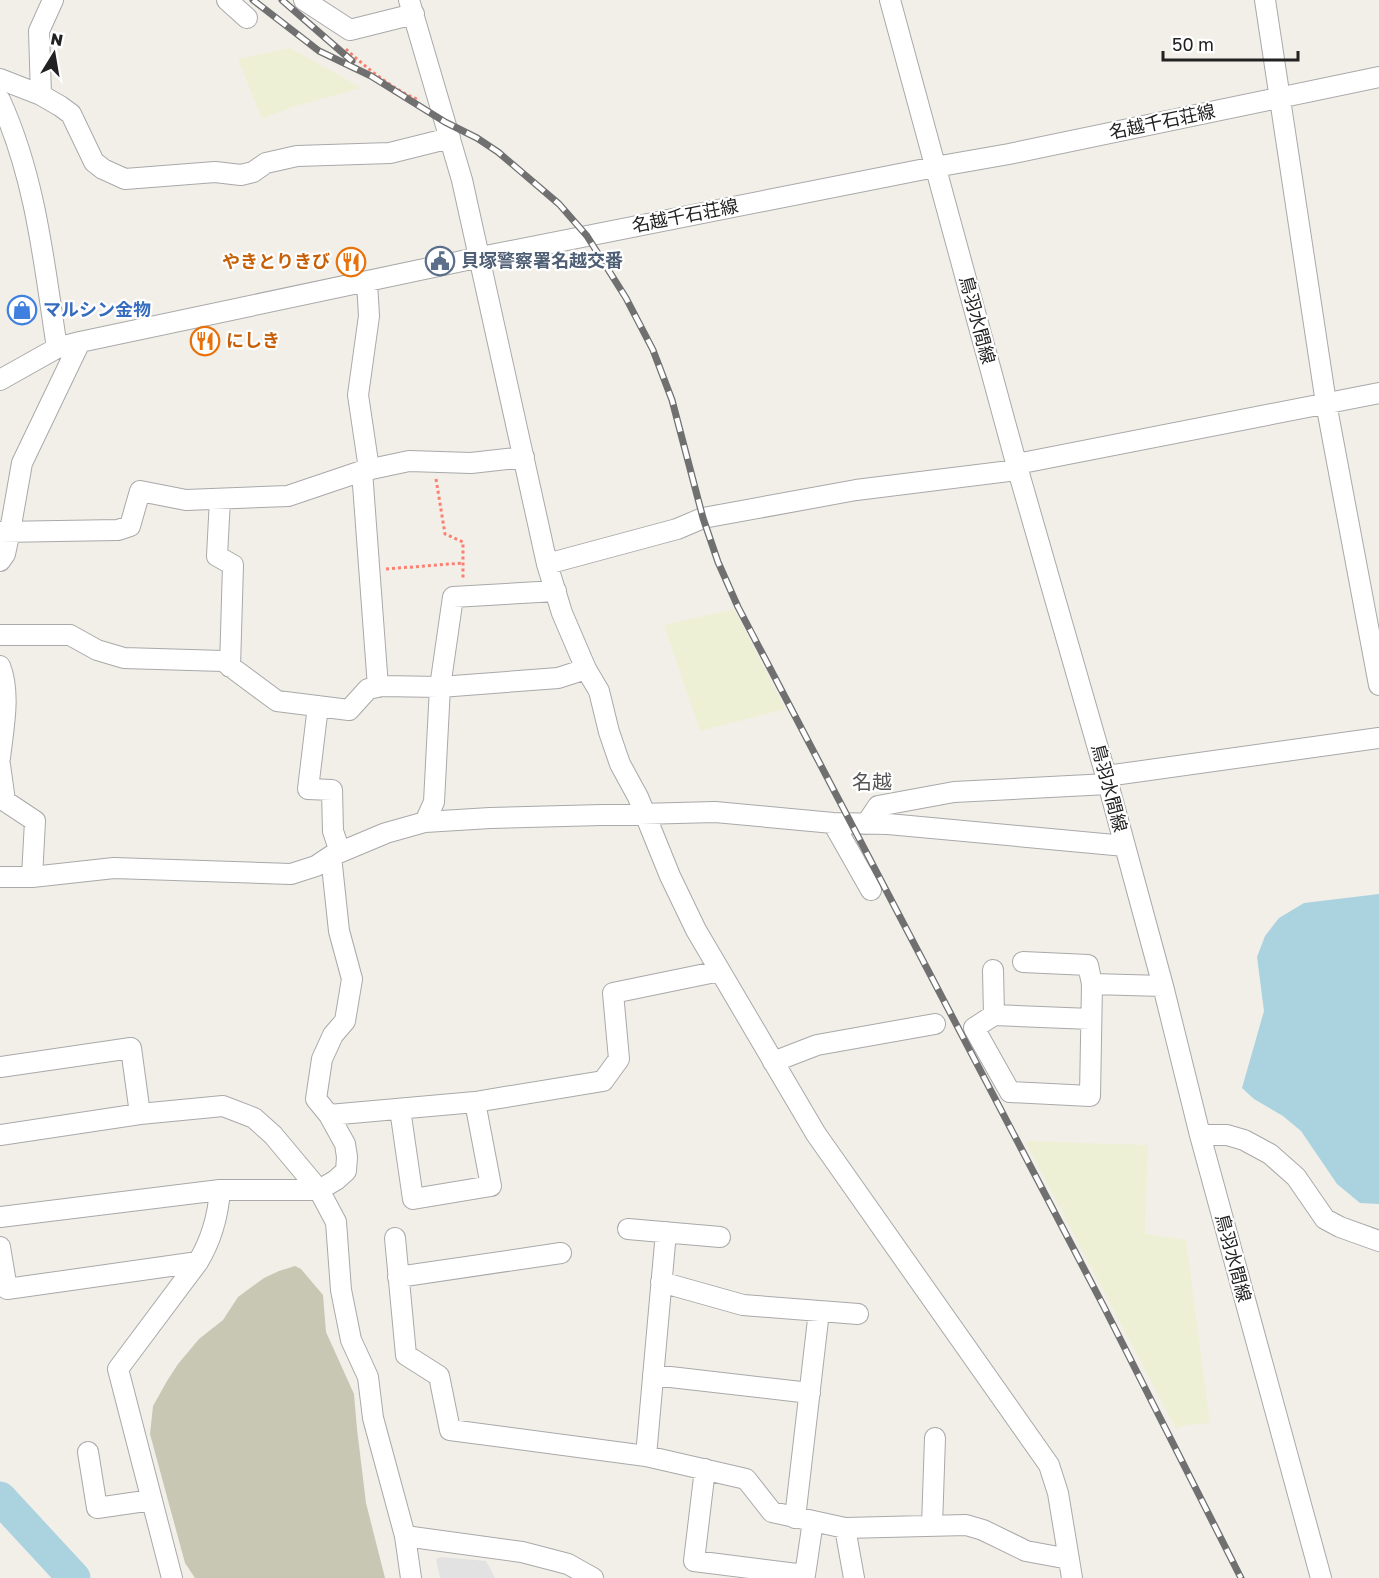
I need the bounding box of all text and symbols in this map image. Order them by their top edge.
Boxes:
north arrow [24,24,84,84]
scale bar [1163,24,1298,62]
text: N [49,28,65,50]
text: 50 m [1172,33,1214,55]
street label: 名越千石荘線 [1107,99,1217,143]
street label: 名越千石荘線 [630,194,740,236]
public building icon: 貝塚警察署名越交番 [424,245,456,277]
restaurant icon: やきとりきび [335,246,367,278]
place label: 貝塚警察署名越交番 [461,249,623,271]
place label: やきとりきび [222,250,330,272]
street label: 鳥羽水間線 [956,273,1000,366]
shop icon: マルシン金物 [6,294,38,326]
place label: マルシン金物 [43,298,151,320]
restaurant icon: にしき [189,325,221,357]
place label: にしき [226,329,280,351]
street label: 鳥羽水間線 [1088,741,1132,834]
district label: 名越 [852,769,892,793]
street label: 鳥羽水間線 [1212,1211,1256,1304]

